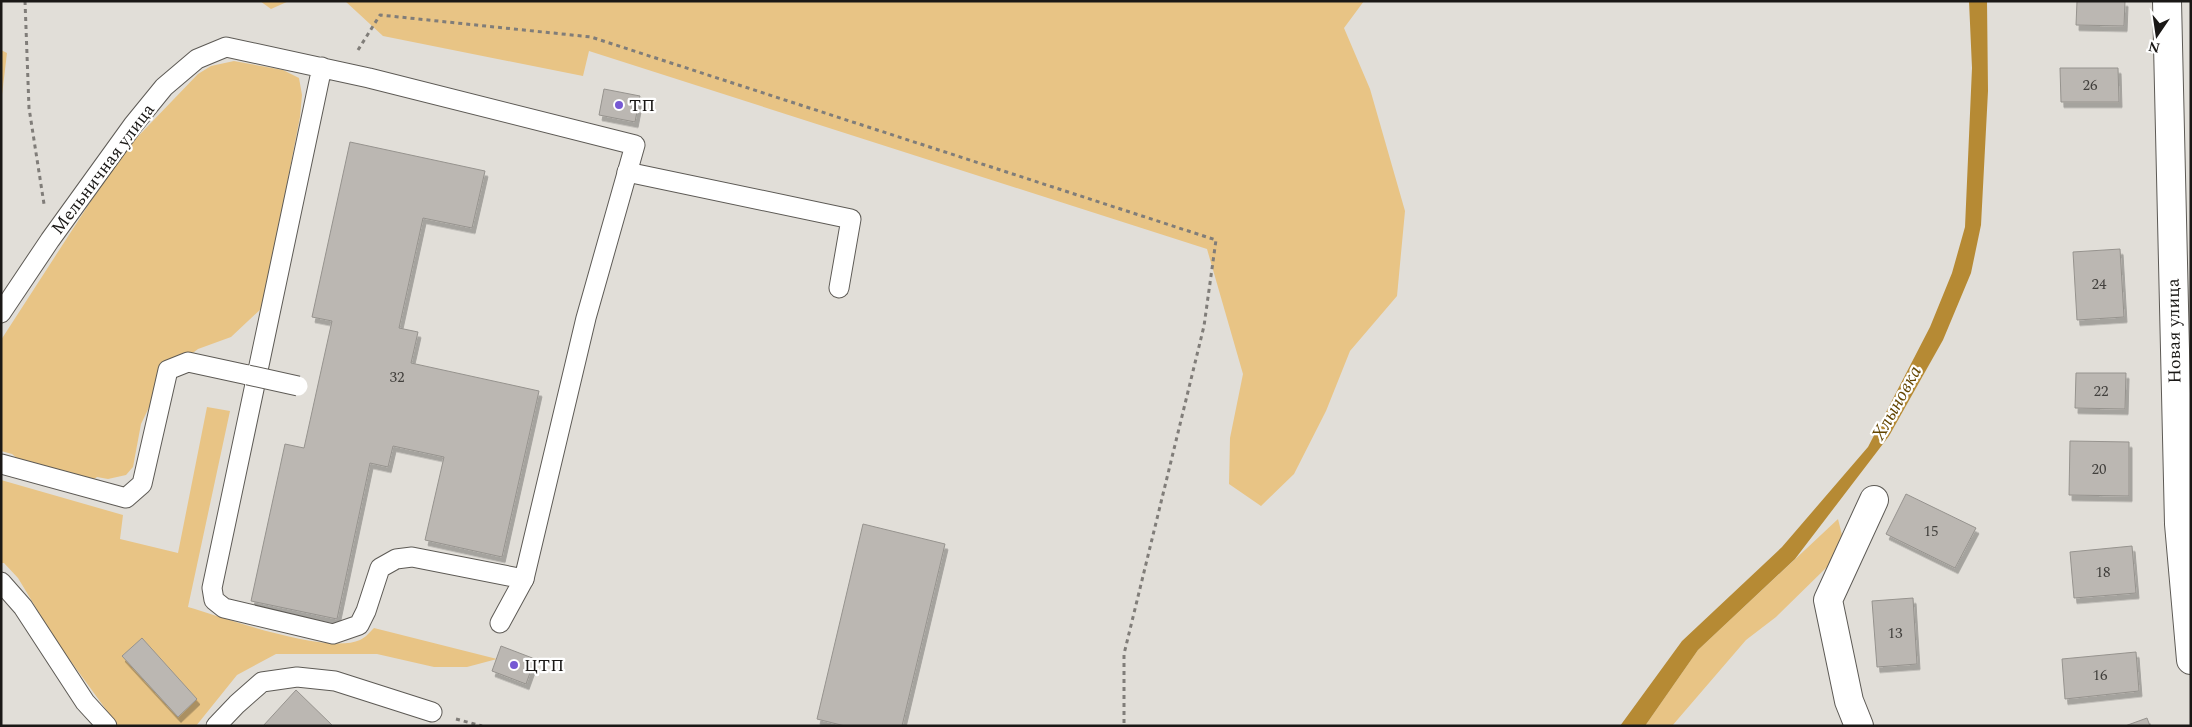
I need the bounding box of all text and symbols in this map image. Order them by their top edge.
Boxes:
north arrow [2132,10,2182,60]
text: N [2146,36,2162,59]
house number: 26 [2082,74,2098,97]
place label: ТП [629,92,655,119]
street label: Мельничная улица [45,98,161,240]
marker: ТП [613,99,625,111]
house number: 24 [2091,273,2107,296]
street label: Новая улица [2160,278,2188,384]
water label: Хлыновка [1864,360,1930,447]
house number: 32 [389,366,405,389]
house number: 22 [2093,380,2109,403]
house number: 20 [2091,458,2107,481]
house number: 15 [1923,520,1939,543]
house number: 18 [2095,561,2111,584]
house number: 13 [1887,622,1903,645]
place label: ЦТП [524,652,564,679]
marker: ЦТП [508,659,520,671]
house number: 16 [2092,664,2108,687]

